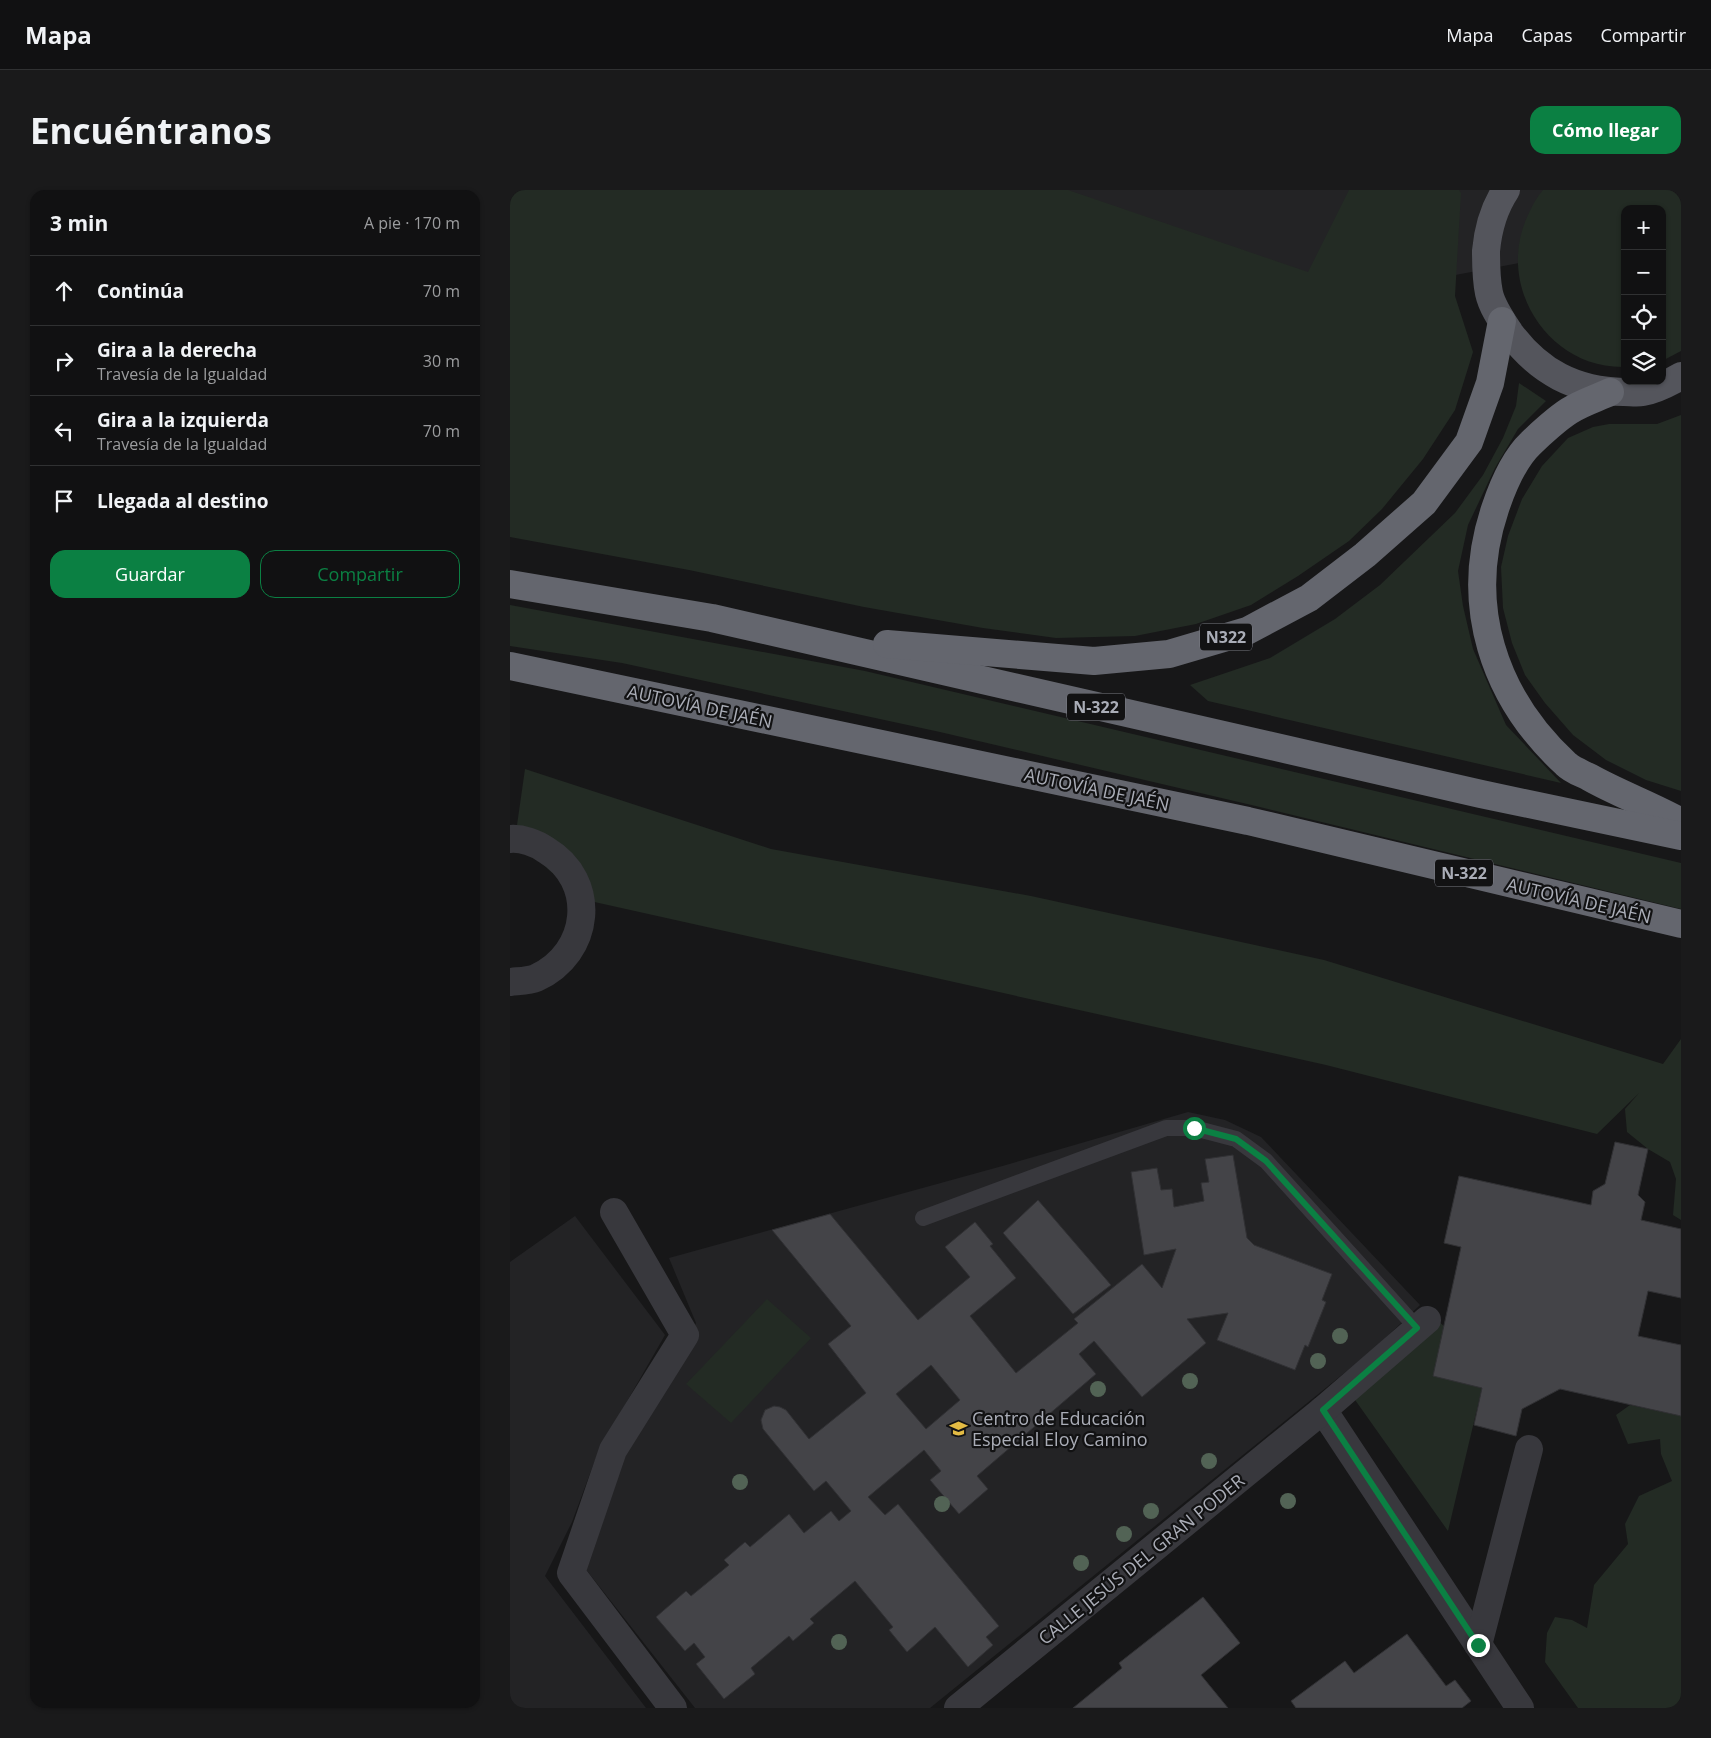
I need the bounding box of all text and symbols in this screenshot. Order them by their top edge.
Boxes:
text: Mapa [25,18,92,51]
text: Mapa [1446,23,1494,47]
text: Capas [1522,23,1572,47]
text: Compartir [1600,23,1686,47]
button: Cómo llegar [1530,106,1681,154]
text: Encuéntranos [30,107,272,154]
map controls [1621,205,1666,385]
button: + [1621,205,1666,250]
text: 3 min [50,209,108,237]
text: A pie · 170 m [364,212,460,234]
button: − [1621,250,1666,295]
icon: ahead [50,277,78,305]
text: Continúa [97,278,184,304]
text: 70 m [423,280,460,302]
button: locate [1621,295,1666,340]
text: Gira a la derecha [97,337,257,363]
button: layers [1621,340,1666,385]
icon: right [50,347,78,375]
text: 30 m [423,350,460,372]
text: Travesía de la Igualdad [97,363,267,385]
text: Gira a la izquierda [97,407,269,433]
icon: left [50,417,78,445]
text: 70 m [423,420,460,442]
text: Travesía de la Igualdad [97,433,267,455]
icon: arrive [50,487,78,515]
text: Llegada al destino [97,488,269,514]
button: Guardar [50,550,250,598]
button: Compartir [260,550,460,598]
road number: N322 [1200,624,1252,651]
street label: AUTOVÍA DE JAÉN [625,679,775,733]
road number: N-322 [1067,694,1125,720]
street label: AUTOVÍA DE JAÉN [1022,762,1172,816]
road number: N-322 [1435,860,1493,886]
street label: AUTOVÍA DE JAÉN [1504,872,1654,928]
route start [1183,1117,1206,1140]
place label: Centro de Educación Especial Eloy Camino [972,1406,1148,1451]
school or university icon: Centro de Educación Especial Eloy Camino [948,1418,968,1438]
street label: CALLE JESÚS DEL GRAN PODER [1033,1468,1249,1650]
route end [1467,1634,1490,1657]

